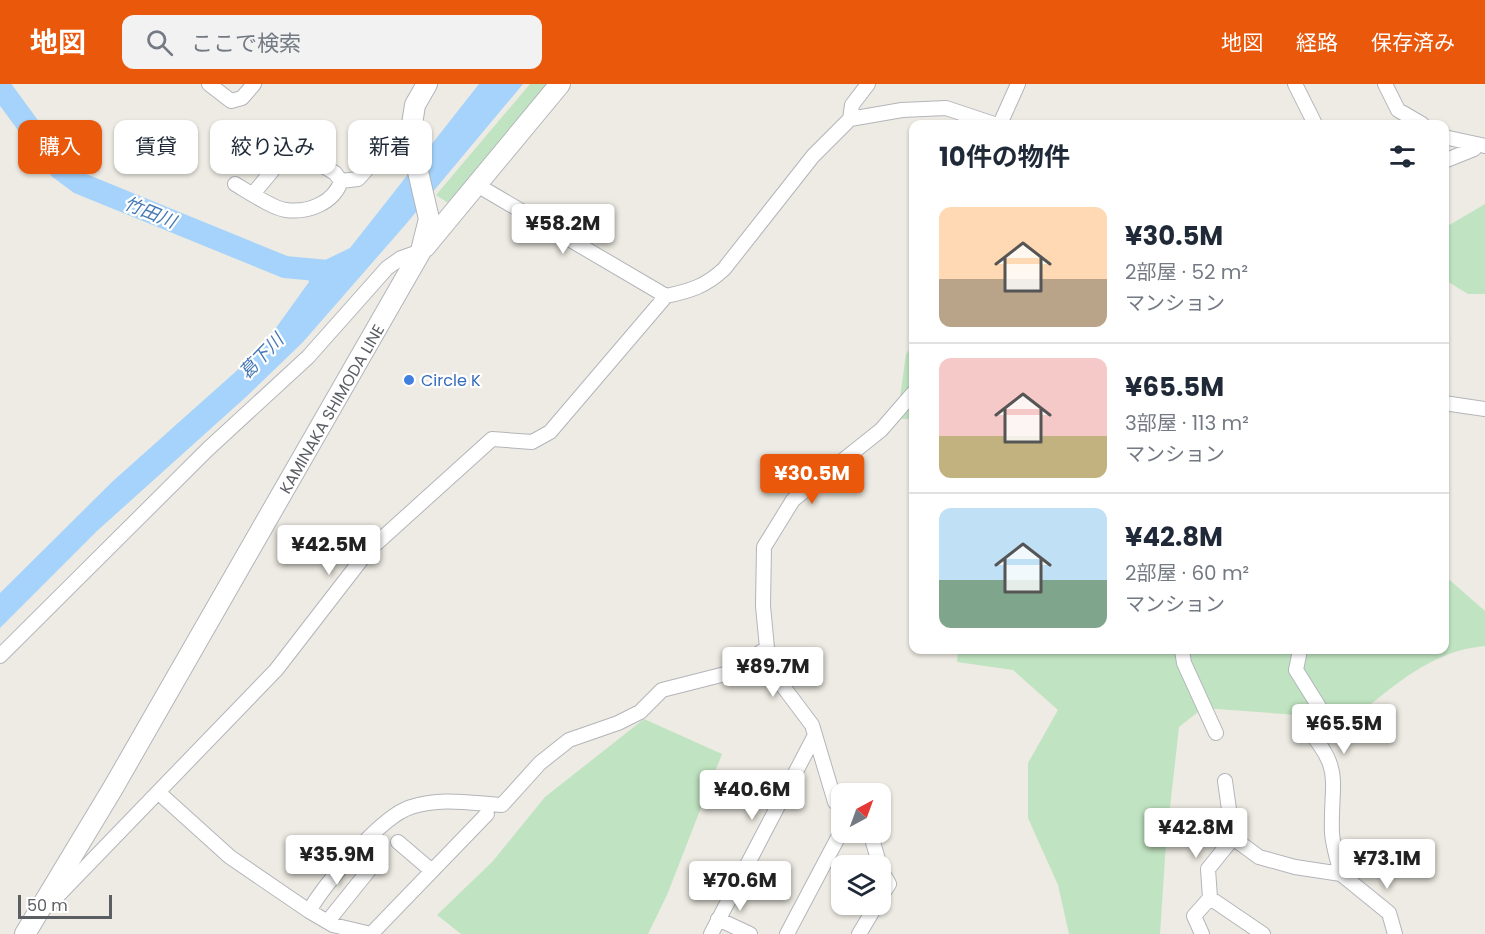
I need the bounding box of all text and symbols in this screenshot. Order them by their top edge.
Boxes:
search box [122,15,542,69]
text: 地図 [30,23,86,62]
icon: search [143,26,176,59]
text: ここで検索 [191,28,301,59]
text: 地図 [1221,28,1263,57]
text: 経路 [1296,28,1338,57]
text: 保存済み [1371,28,1455,57]
chip: 購入 [18,120,102,174]
chip: 賃貸 [114,120,198,174]
chip: 絞り込み [210,120,336,174]
chip: 新着 [348,120,432,174]
text: 10件の物件 [939,139,1070,175]
icon: filters [1386,140,1419,173]
water label: 竹田川 [120,190,182,234]
pin: ¥58.2M [514,204,612,255]
text: ¥58.2M [526,209,600,237]
text: ¥30.5M [1125,218,1223,254]
icon: home [987,231,1059,303]
text: 2部屋 · 52 m² [1125,258,1248,286]
text: マンション [1125,289,1225,317]
street label: KAMINAKA SHIMODA LINE [274,320,390,498]
water label: 葛下川 [233,326,290,384]
place label: Circle K [421,369,481,392]
text: ¥65.5M [1125,369,1224,405]
marker: Circle K [402,373,416,387]
icon: home [987,382,1059,454]
text: 3部屋 · 113 m² [1125,409,1249,437]
text: マンション [1125,440,1225,468]
pin: ¥30.5M [763,454,861,505]
text: ¥30.5M [774,459,850,487]
text: ¥42.8M [1125,519,1223,555]
pin: ¥42.5M [280,525,378,576]
text: ¥42.5M [291,530,367,558]
icon: home [987,532,1059,604]
text: 2部屋 · 60 m² [1125,559,1249,587]
text: マンション [1125,590,1225,618]
pin: ¥89.7M [724,647,822,698]
text: ¥89.7M [736,652,810,680]
pin: ¥65.5M [1295,704,1393,755]
text: ¥65.5M [1306,709,1382,737]
pin: ¥40.6M [703,770,801,821]
text: ¥40.6M [714,775,790,803]
north arrow [831,783,891,843]
map controls [831,783,891,915]
pin: ¥42.8M [1147,808,1245,859]
text: ¥42.8M [1158,813,1234,841]
pin: ¥35.9M [288,835,386,886]
pin: ¥73.1M [1338,839,1436,890]
text: ¥35.9M [300,840,374,868]
text: ¥73.1M [1353,844,1421,872]
button: layers [831,855,891,915]
pin: ¥70.6M [691,861,789,912]
text: ¥70.6M [703,866,777,894]
scale bar [18,892,112,920]
text: 50 m [27,894,68,917]

